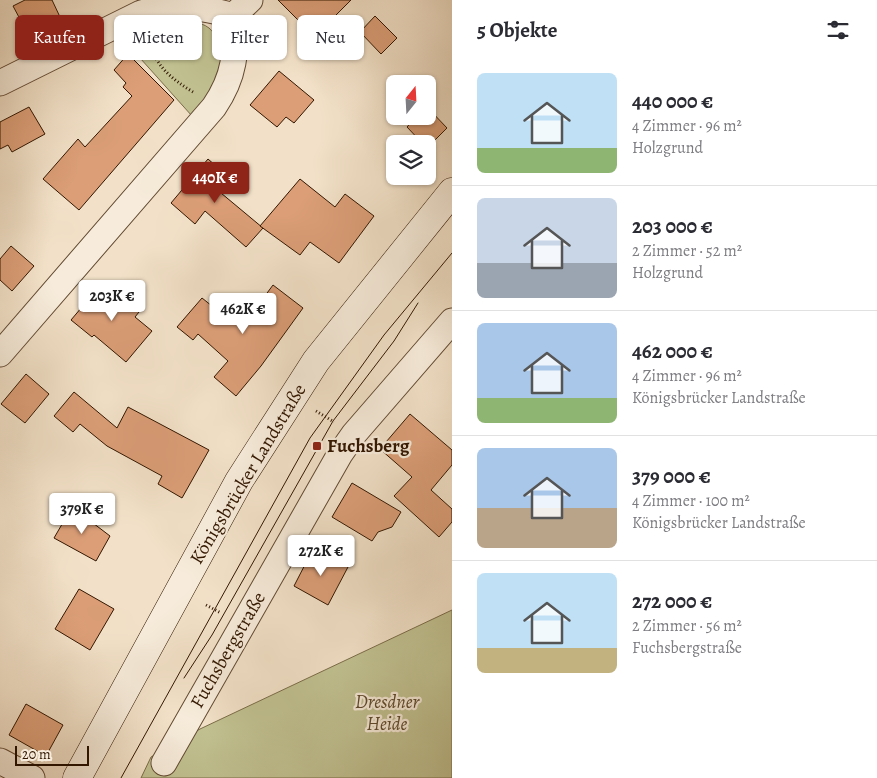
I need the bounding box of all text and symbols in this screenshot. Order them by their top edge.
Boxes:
chip: Kaufen [15,15,104,60]
chip: Mieten [114,15,202,60]
chip: Filter [212,15,287,60]
chip: Neu [297,15,364,60]
text: 5 Objekte [477,16,557,44]
icon: filters [824,16,852,44]
north arrow [386,75,436,125]
map controls [386,75,436,185]
text: 440 000 € [632,87,713,115]
icon: home [517,93,577,153]
text: 4 Zimmer · 96 m² [632,115,742,137]
button: layers [386,135,436,185]
text: Holzgrund [632,137,703,159]
pin: 440K € [174,162,256,204]
text: 440K € [192,167,238,189]
text: 203 000 € [632,212,713,240]
icon: home [517,218,577,278]
text: 2 Zimmer · 52 m² [632,240,742,262]
text: Holzgrund [632,262,703,284]
pin: 203K € [71,280,153,322]
text: 203K € [89,285,135,307]
pin: 462K € [202,292,284,335]
text: 462K € [220,298,266,320]
text: 462 000 € [632,337,713,365]
icon: home [517,343,577,403]
text: 4 Zimmer · 96 m² [632,365,742,387]
street label: Königsbrücker Landstraße [184,379,312,569]
text: Königsbrücker Landstraße [632,387,806,409]
place label: Fuchsberg [327,433,410,459]
marker: Fuchsberg [311,440,323,452]
text: 379 000 € [632,462,711,490]
icon: home [517,468,577,528]
text: 4 Zimmer · 100 m² [632,490,750,512]
pin: 379K € [41,492,123,535]
text: 379K € [60,498,104,520]
text: Königsbrücker Landstraße [632,512,806,534]
pin: 272K € [280,534,362,577]
text: 272K € [299,540,343,562]
street label: Fuchsbergstraße [184,587,272,713]
text: 272 000 € [632,587,712,615]
icon: home [517,593,577,653]
text: 2 Zimmer · 56 m² [632,615,742,637]
text: Fuchsbergstraße [632,637,742,659]
park label: Dresdner Heide [355,689,420,737]
scale bar [15,743,89,766]
text: 20 m [22,745,51,764]

